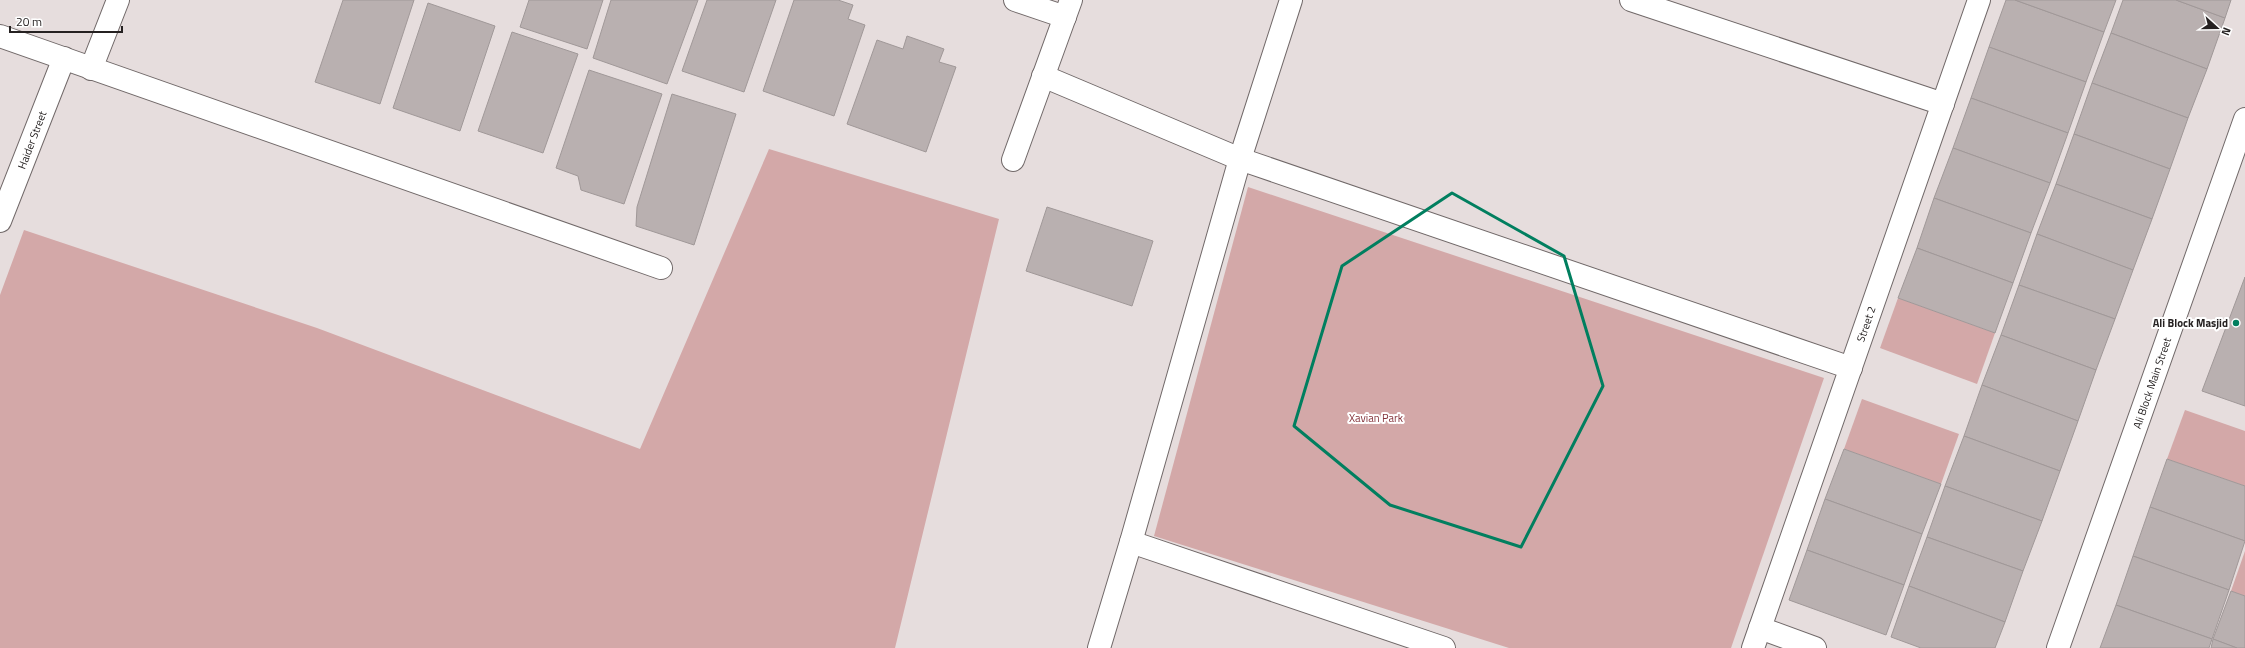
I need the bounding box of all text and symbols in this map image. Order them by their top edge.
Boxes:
scale bar [10,8,122,34]
north arrow [2197,8,2237,48]
text: 20 m [16,12,42,31]
text: N [2218,25,2235,38]
street label: Haider Street [14,108,51,171]
street label: Street 2 [1852,304,1880,344]
place label: Ali Block Masjid [2153,315,2228,331]
marker: Ali Block Masjid [2231,318,2241,328]
street label: Ali Block Main Street [2129,335,2175,431]
park label: Xavian Park [1349,410,1404,426]

